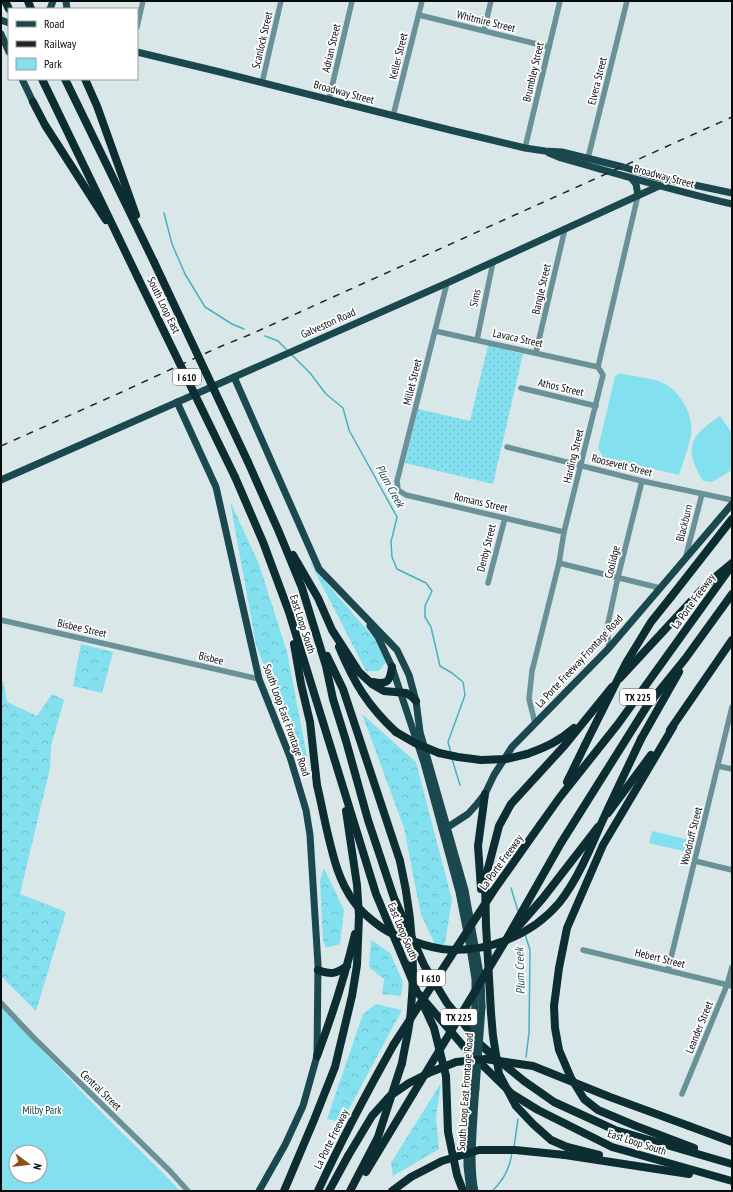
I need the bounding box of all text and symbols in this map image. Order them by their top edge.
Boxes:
street label: Whitmire Street [455,7,517,35]
legend [8,8,138,80]
street label: Scanlock Street [249,10,275,70]
text: Road [44,16,64,31]
street label: Adrian Street [319,22,343,74]
street label: Keller Street [385,31,411,81]
text: Railway [44,36,77,51]
street label: Brumbley Street [519,41,547,103]
text: Park [44,56,62,71]
street label: Elvera Street [584,56,610,106]
street label: Broadway Street [312,77,376,107]
street label: Broadway Street [632,161,696,191]
street label: Bangle Street [528,262,554,316]
street label: South Loop East [144,275,184,335]
street label: Sims [466,287,484,308]
street label: Galveston Road [298,305,358,341]
street label: Lavaca Street [492,326,544,350]
street label: Millet Street [399,357,425,407]
road number: I 610 [173,369,201,385]
street label: Athos Street [537,375,585,399]
street label: Harding Street [560,428,586,484]
street label: Roosevelt Street [590,451,654,479]
water label: Plum Creek [373,462,409,511]
street label: Romans Street [453,489,509,515]
street label: Blackburn [673,503,695,543]
street label: Denby Street [473,523,499,573]
street label: Coolidge [601,544,623,580]
street label: La Porte Freeway [668,570,718,631]
street label: East Loop South [287,593,319,655]
street label: La Porte Freeway Frontage Road [532,611,626,710]
street label: Bisbee Street [56,616,108,640]
street label: Bisbee [197,648,225,668]
street label: South Loop East Frontage Road [260,662,314,778]
road number: TX 225 [620,689,656,705]
street label: Woodruff Street [677,805,705,867]
street label: La Porte Freeway [476,831,526,892]
street label: East Loop South [385,900,421,962]
street label: Hebert Street [633,945,687,971]
water label: Plum Creek [511,946,528,995]
road number: I 610 [417,970,445,986]
street label: Leander Street [682,999,716,1055]
road number: TX 225 [441,1009,477,1025]
street label: South Loop East Frontage Road [454,1032,476,1151]
street label: Central Street [77,1067,125,1113]
park label: Milby Park [22,1103,62,1117]
street label: La Porte Freeway [310,1106,352,1171]
street label: East Loop South [606,1126,668,1158]
north arrow [8,1144,48,1184]
text: N [30,1162,45,1171]

